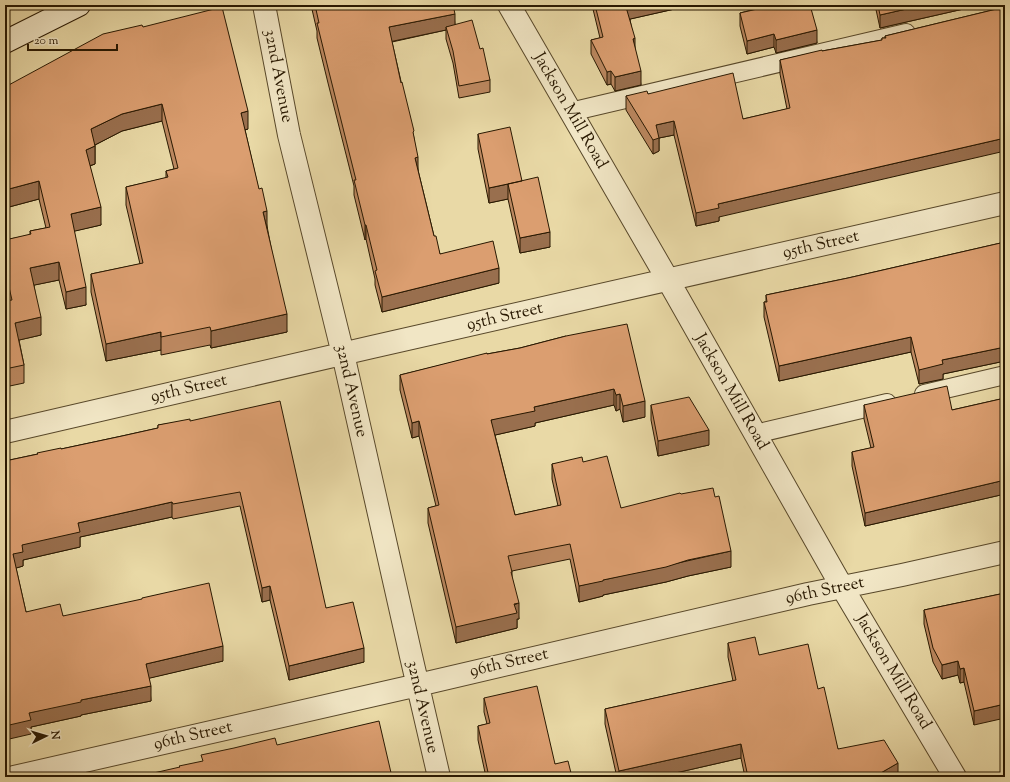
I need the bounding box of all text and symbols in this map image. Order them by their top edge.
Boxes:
scale bar [28,26,117,52]
street label: 32nd Avenue [257,27,299,125]
text: 20 m [34,32,59,50]
street label: Jackson Mill Road [526,47,613,174]
street label: 95th Street [781,225,862,265]
street label: 95th Street [465,297,546,337]
street label: Jackson Mill Road [687,328,774,455]
street label: 32nd Avenue [329,342,373,440]
street label: 95th Street [149,369,230,409]
street label: 96th Street [783,571,867,611]
street label: Jackson Mill Road [849,609,937,735]
street label: 96th Street [467,642,551,684]
street label: 32nd Avenue [400,658,444,756]
street label: 96th Street [151,715,235,757]
north arrow [26,716,66,756]
text: N [47,729,63,741]

